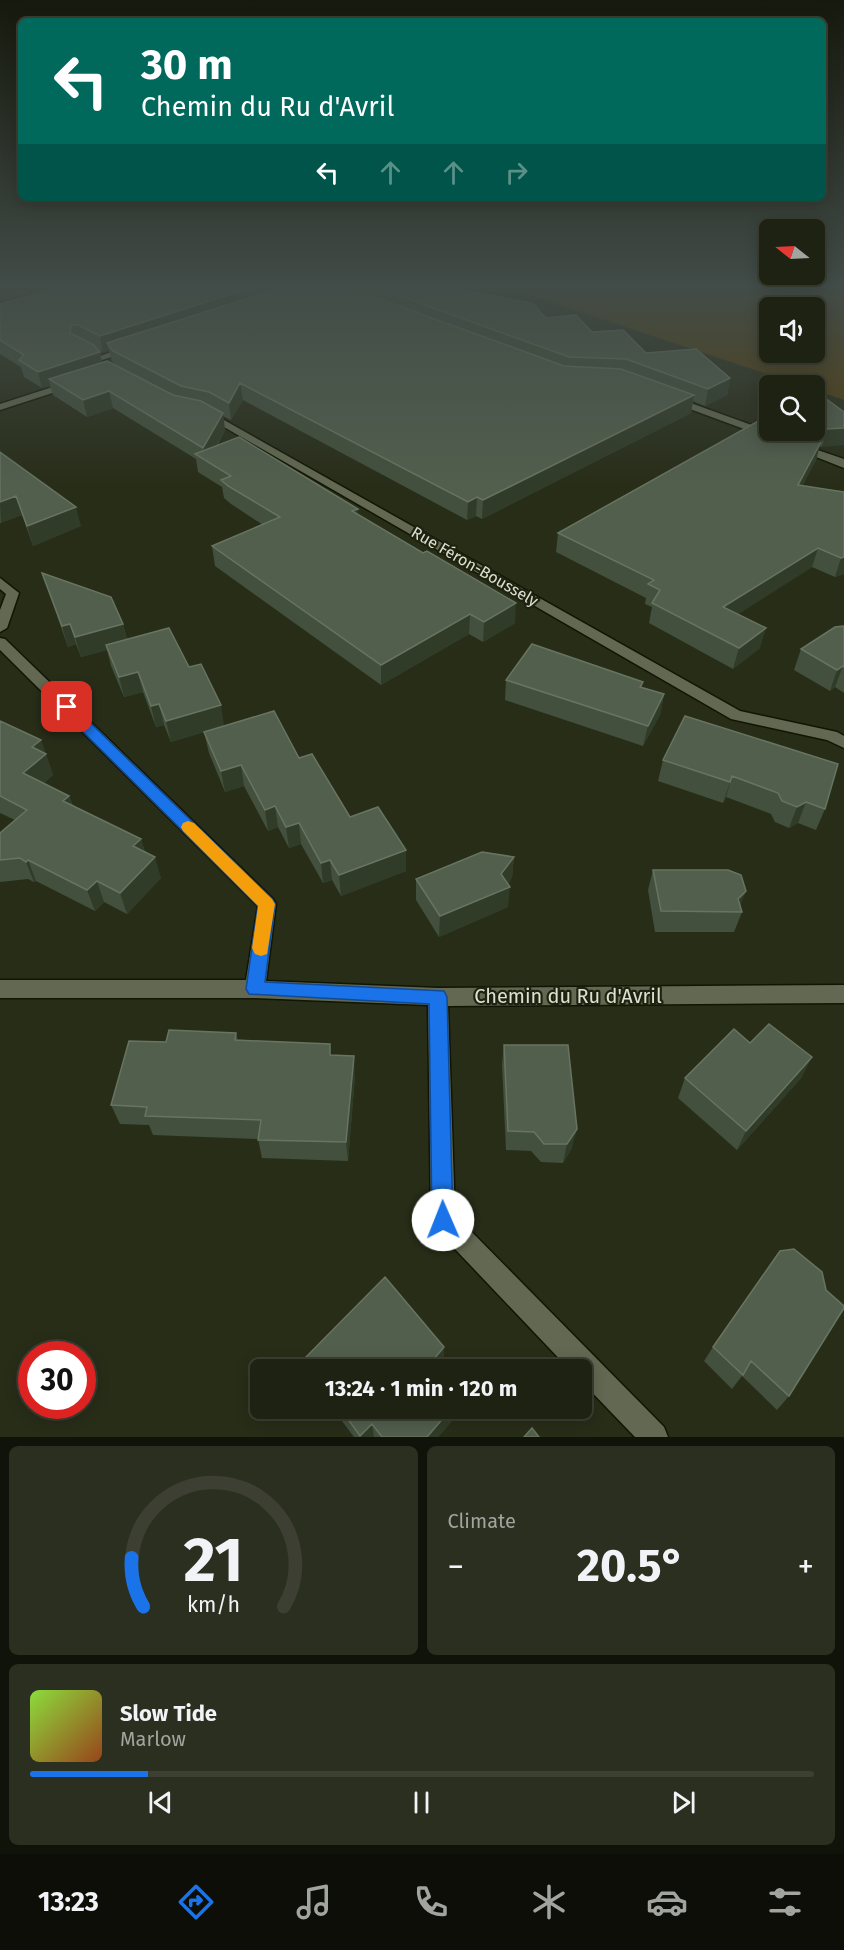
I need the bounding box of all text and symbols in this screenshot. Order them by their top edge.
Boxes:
text: 30 m [141,40,233,90]
icon: left [42,42,120,120]
text: Chemin du Ru d'Avril [141,91,394,123]
icon: left [311,156,344,189]
icon: ahead [374,156,407,189]
icon: ahead [437,156,470,189]
icon: right [500,156,533,189]
north arrow [759,219,825,285]
map controls [759,219,825,441]
button: sound [759,297,825,363]
button: search [759,375,825,441]
street label: Rue Féron-Boussely [408,522,542,611]
pin [41,681,92,732]
icon: arrive [50,690,83,723]
street label: Chemin du Ru d'Avril [474,984,662,1008]
position arrow [411,1188,475,1252]
speed limit sign: 30 [18,1341,96,1419]
text: 13:24 · 1 min · 120 m [325,1375,517,1402]
text: Climate [448,1509,516,1533]
text: 21 [183,1523,243,1598]
text: 20.5° [577,1539,685,1593]
text: − [448,1547,464,1587]
text: + [798,1547,814,1587]
text: km/h [187,1593,240,1619]
text: Slow Tide [120,1700,217,1727]
text: Marlow [120,1727,186,1751]
icon: previous [144,1786,177,1819]
icon: pause [405,1786,438,1819]
icon: next [667,1786,700,1819]
icon: directions [175,1881,217,1923]
icon: music [293,1881,335,1923]
icon: phone [410,1881,452,1923]
icon: climate [528,1881,570,1923]
icon: car [646,1881,688,1923]
icon: filters [764,1881,806,1923]
text: 13:23 [38,1886,99,1918]

